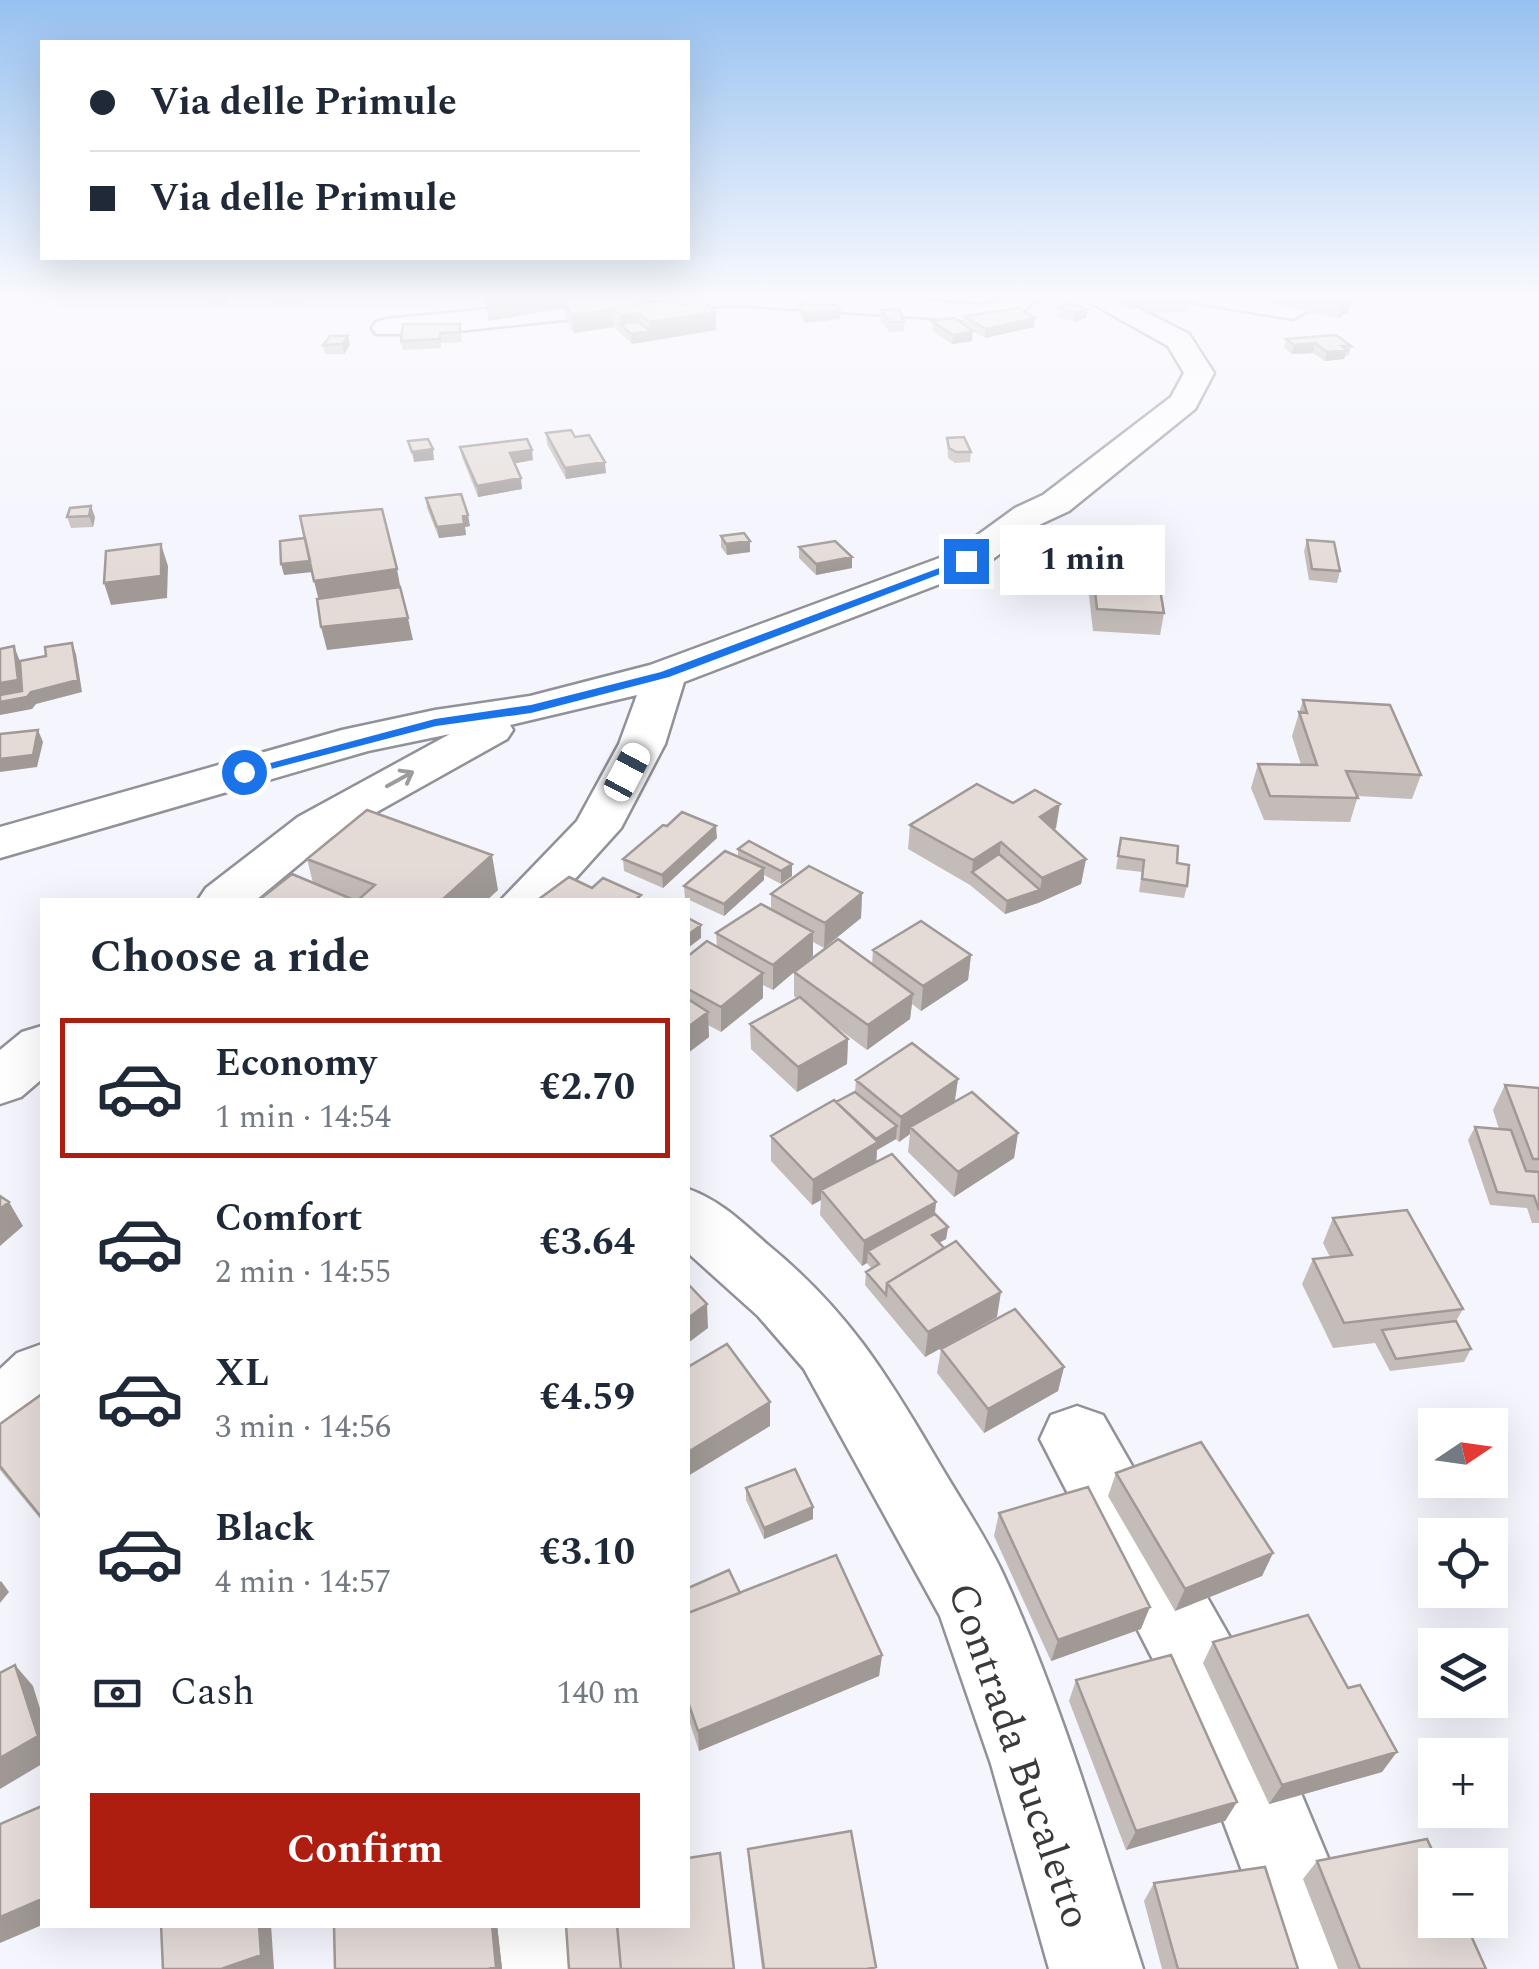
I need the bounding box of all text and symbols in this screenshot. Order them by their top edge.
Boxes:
text: Via delle Primule [150,74,457,132]
text: Via delle Primule [150,170,457,228]
callout: 1 min [1001,526,1166,596]
text: 1 min [1040,535,1125,584]
route end [944,539,989,584]
car [600,738,654,806]
route start [222,750,267,795]
one-way arrow [385,768,414,788]
text: Choose a ride [90,923,370,992]
text: Economy [215,1035,376,1093]
icon: car [95,1043,185,1133]
text: €2.70 [540,1059,635,1117]
text: 1 min · 14:54 [215,1093,391,1142]
text: Comfort [215,1190,362,1248]
icon: car [95,1198,185,1288]
text: €3.64 [540,1214,635,1272]
text: 2 min · 14:55 [215,1248,391,1297]
text: XL [215,1345,269,1403]
icon: car [95,1353,185,1443]
text: €4.59 [540,1369,635,1427]
text: 3 min · 14:56 [215,1403,391,1452]
north arrow [1418,1408,1508,1498]
map controls [1418,1408,1508,1938]
text: Black [215,1500,315,1558]
icon: car [95,1508,185,1598]
button: locate [1418,1518,1508,1608]
text: €3.10 [540,1524,635,1582]
text: 4 min · 14:57 [215,1558,391,1607]
street label: Contrada Bucaletto [930,1575,1107,1937]
button: layers [1418,1628,1508,1718]
text: Cash [170,1664,255,1722]
icon: cash [90,1666,145,1721]
text: 140 m [556,1669,640,1718]
button: + [1418,1738,1508,1828]
button: Confirm [90,1793,640,1908]
button: − [1418,1848,1508,1938]

